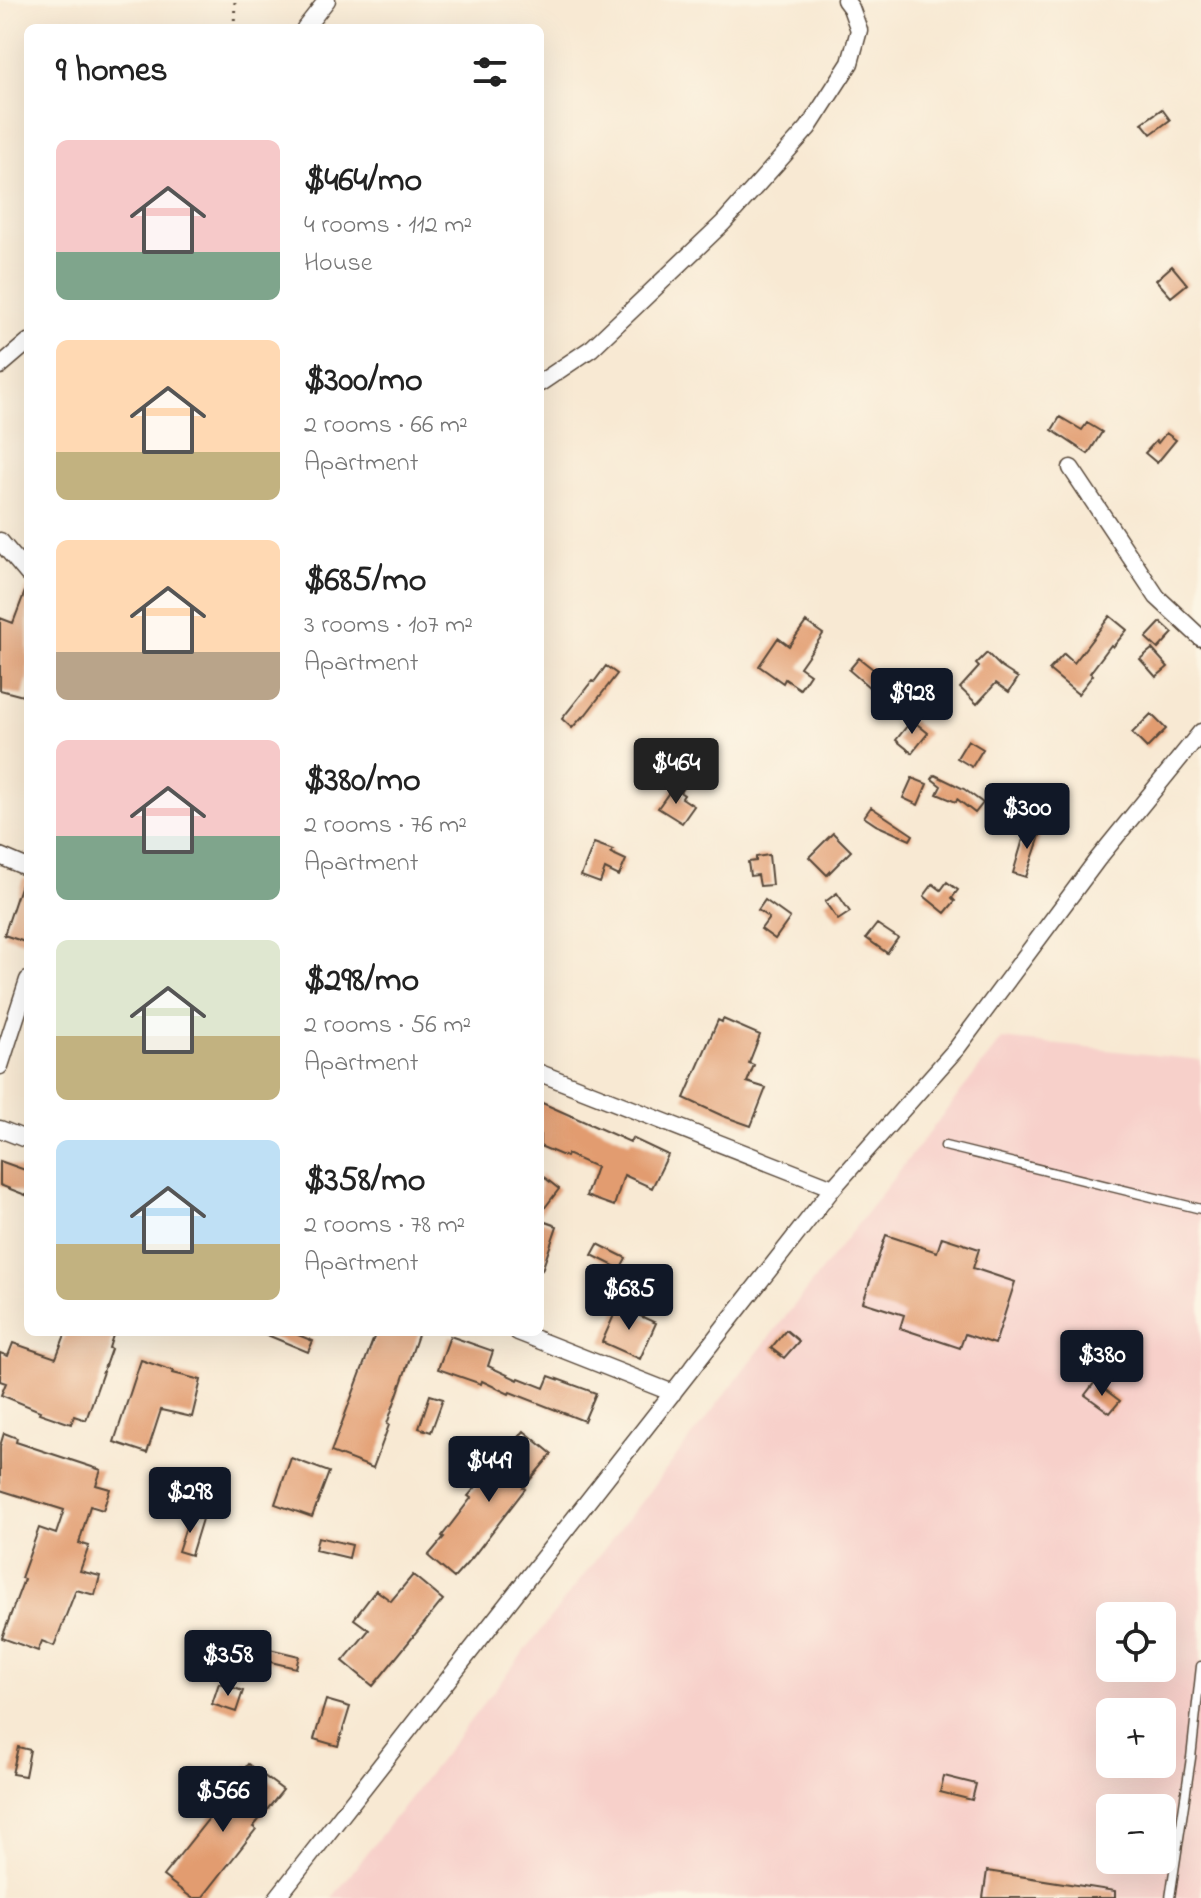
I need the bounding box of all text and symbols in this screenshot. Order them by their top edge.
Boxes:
text: 9 homes [56,47,168,97]
icon: filters [468,50,512,94]
text: $464/mo [304,157,422,207]
icon: home [120,172,216,268]
text: 4 rooms · 112 m² [304,207,472,245]
text: House [304,245,372,283]
text: $300/mo [304,357,423,407]
icon: home [120,372,216,468]
text: 2 rooms · 66 m² [304,407,468,445]
text: Apartment [304,445,418,483]
text: $685/mo [304,557,426,607]
icon: home [120,572,216,668]
text: 3 rooms · 107 m² [304,607,473,645]
text: Apartment [304,645,418,683]
pin: $928 [865,668,959,736]
text: $928 [889,675,935,713]
pin: $464 [629,738,723,806]
text: $464 [652,745,700,783]
text: $380/mo [304,757,421,807]
icon: home [120,772,216,868]
pin: $300 [980,783,1074,851]
text: $300 [1003,790,1051,828]
text: 2 rooms · 76 m² [304,807,467,845]
text: Apartment [304,845,418,883]
text: $298/mo [304,957,419,1007]
icon: home [120,972,216,1068]
text: 2 rooms · 56 m² [304,1007,471,1045]
text: Apartment [304,1045,418,1083]
text: $358/mo [304,1157,425,1207]
icon: home [120,1172,216,1268]
text: 2 rooms · 78 m² [304,1207,465,1245]
text: Apartment [304,1245,418,1283]
pin: $685 [582,1264,676,1332]
text: $685 [603,1271,655,1309]
pin: $380 [1055,1330,1149,1398]
text: $380 [1078,1337,1126,1375]
pin: $449 [442,1436,536,1504]
text: $449 [467,1443,511,1481]
pin: $298 [143,1467,237,1535]
text: $298 [167,1474,213,1512]
map controls [1096,1602,1176,1874]
button: locate [1096,1602,1176,1682]
pin: $358 [181,1630,275,1698]
text: $358 [202,1637,254,1675]
button: + [1096,1698,1176,1778]
pin: $566 [176,1766,270,1834]
text: $566 [196,1773,250,1811]
button: − [1096,1794,1176,1874]

